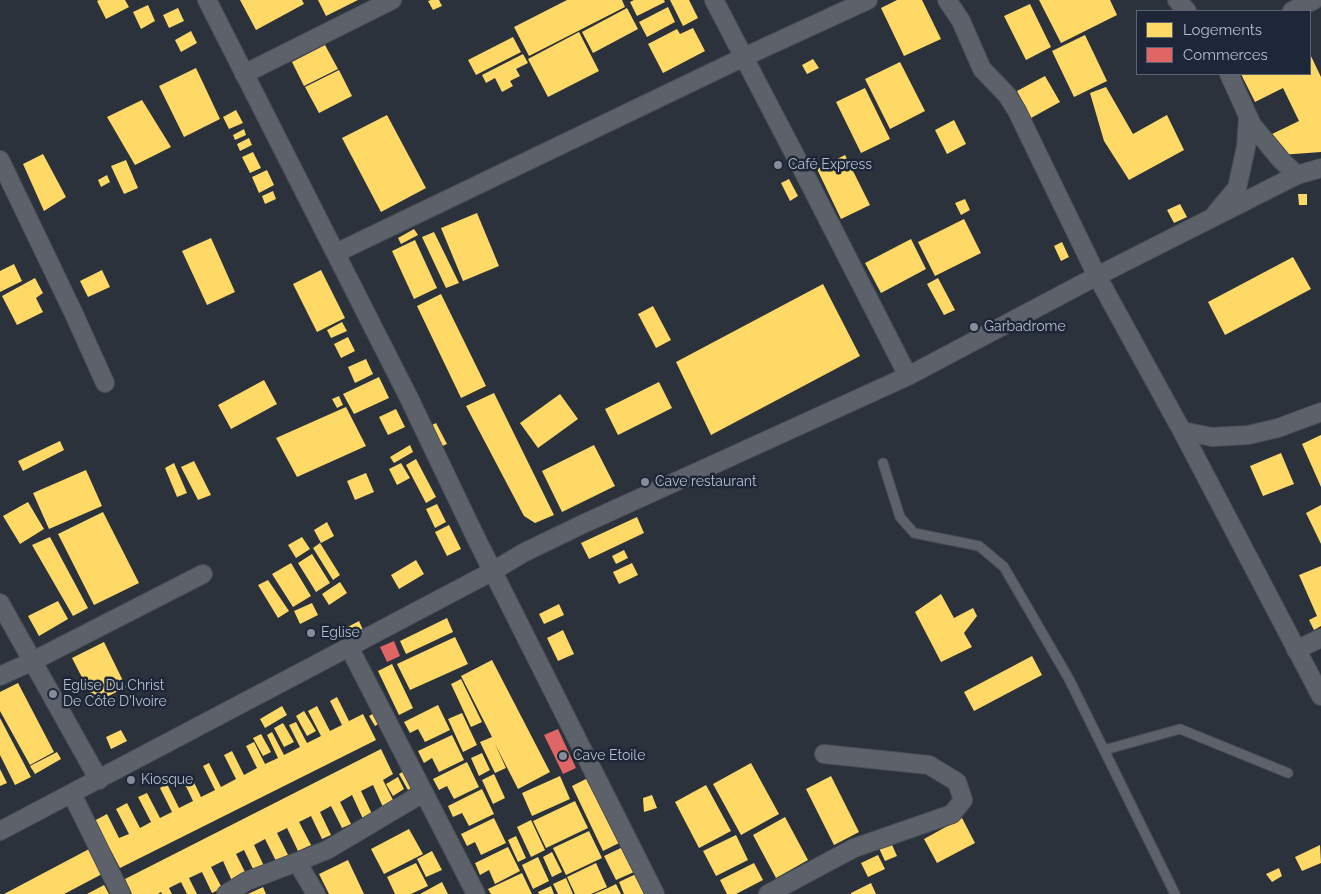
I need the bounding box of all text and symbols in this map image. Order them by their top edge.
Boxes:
legend [1136,10,1311,75]
text: Logements [1183,21,1262,39]
text: Commerces [1183,46,1268,64]
place label: Café Express [788,157,872,173]
marker: Café Express [772,159,784,171]
place label: Garbadrome [984,319,1066,335]
marker: Garbadrome [968,321,980,333]
place label: Cave restaurant [655,474,757,490]
marker: Cave restaurant [639,476,651,488]
place label: Eglise [321,625,360,641]
marker: Eglise [305,627,317,639]
place label: Eglise Du Christ De Côte D'Ivoire [63,678,167,710]
marker: Eglise Du Christ De Côte D'Ivoire [47,688,59,700]
place label: Cave Etoile [573,748,645,764]
marker: Cave Etoile [557,750,569,762]
place label: Kiosque [141,772,193,788]
marker: Kiosque [125,774,137,786]

